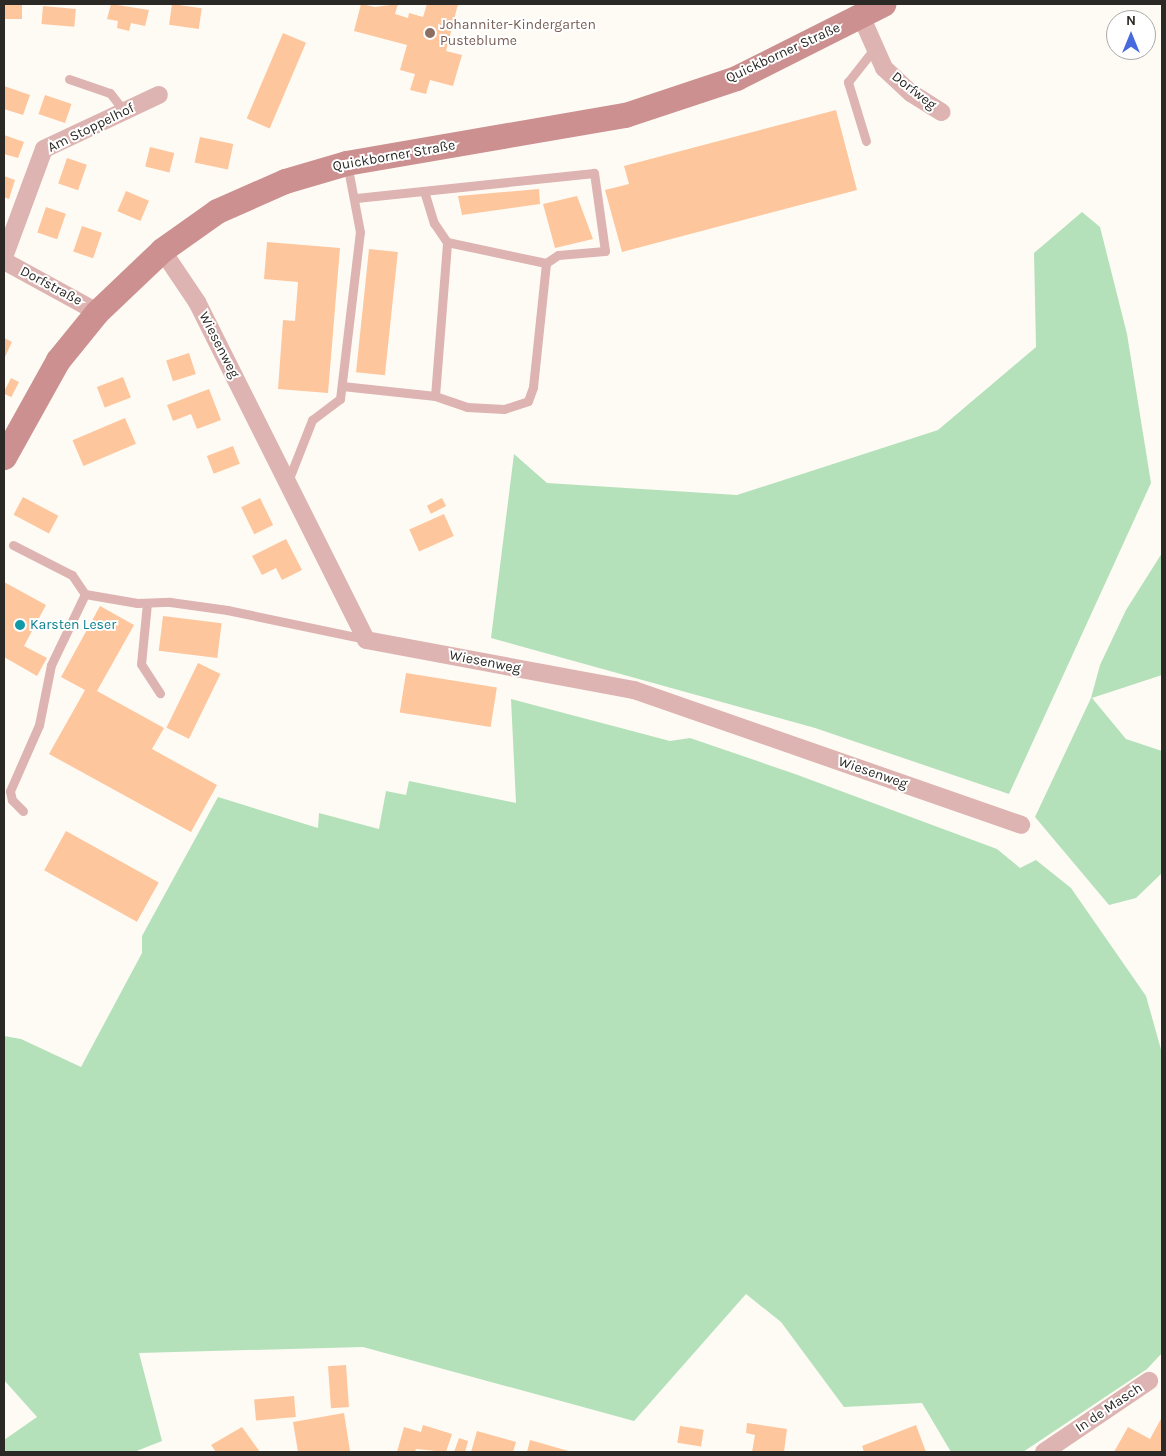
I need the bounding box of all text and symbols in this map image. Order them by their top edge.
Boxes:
north arrow [1106,10,1156,60]
text: N [1126,12,1136,29]
place label: Johanniter-Kindergarten Pusteblume [440,17,596,49]
street label: Quickborner Straße [723,19,843,87]
marker: Johanniter-Kindergarten Pusteblume [424,27,436,39]
street label: Dorfweg [888,68,940,114]
street label: Am Stoppelhof [45,100,137,156]
street label: Quickborner Straße [331,137,457,175]
street label: Dorfstraße [17,263,85,309]
street label: Wiesenweg [195,309,243,381]
place label: Karsten Leser [30,617,116,633]
marker: Karsten Leser [14,619,26,631]
street label: Wiesenweg [448,647,522,677]
street label: Wiesenweg [836,753,910,793]
street label: In de Masch [1072,1379,1146,1437]

